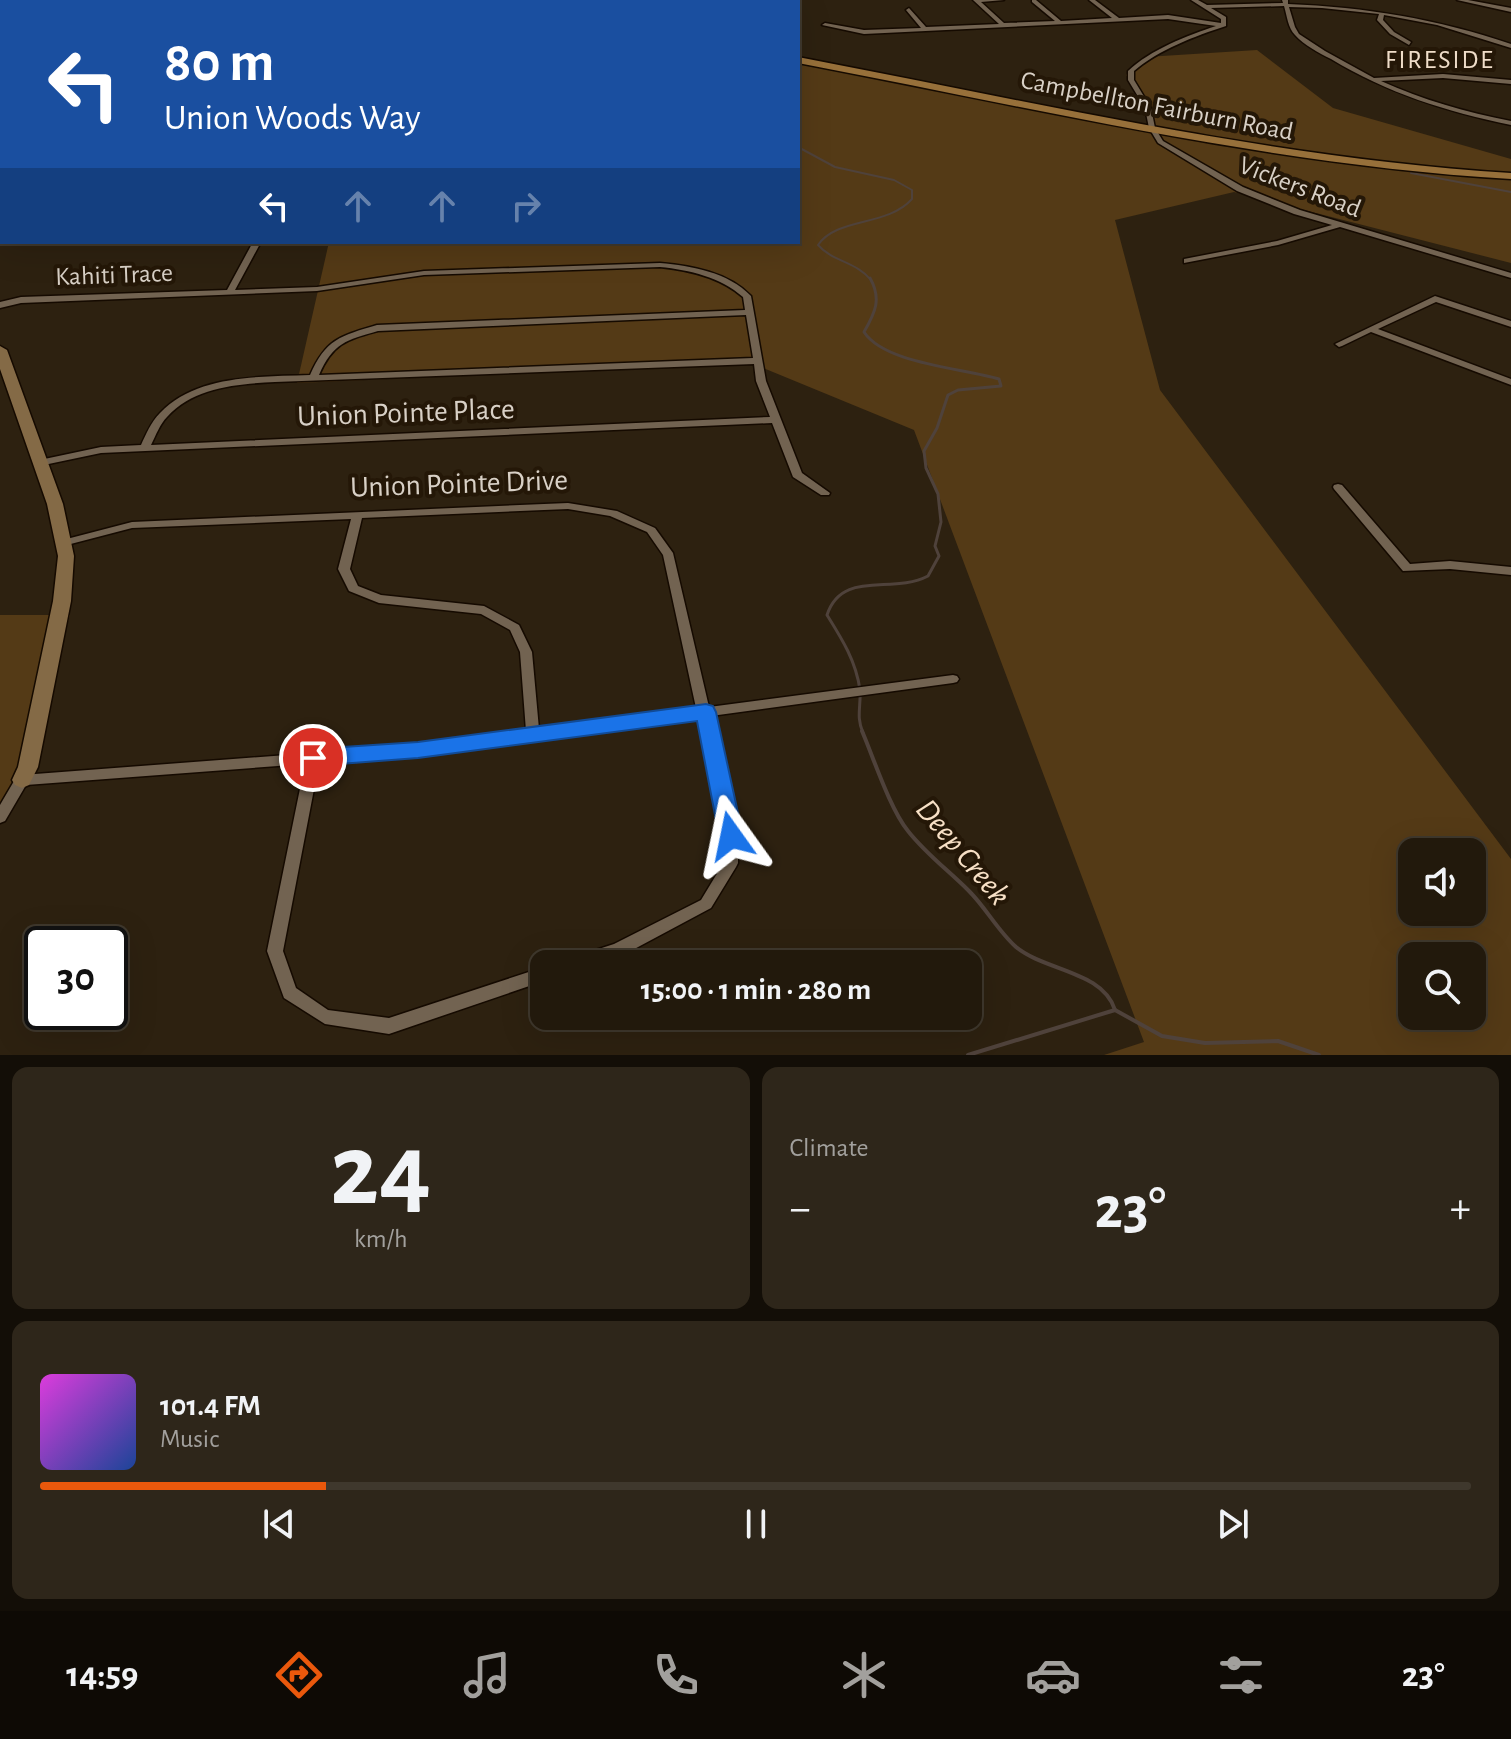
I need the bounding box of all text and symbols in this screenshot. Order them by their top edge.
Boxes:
icon: left [32,32,136,136]
text: 80 m [164,35,274,91]
district label: FIRESIDE [1385,47,1495,73]
street label: Campbellton Fairburn Road [1019,67,1295,145]
text: Union Woods Way [164,100,421,136]
street label: Vickers Road [1235,152,1365,222]
icon: left [252,184,296,228]
icon: ahead [336,184,380,228]
icon: ahead [420,184,464,228]
icon: right [504,184,548,228]
street label: Kahiti Trace [55,260,173,290]
street label: Union Pointe Place [297,394,515,432]
street label: Union Pointe Drive [350,465,568,503]
pin [279,724,347,792]
icon: arrive [291,736,335,780]
water label: Deep Creek [909,793,1016,912]
position arrow [689,794,773,878]
map controls [1398,838,1486,1030]
button: sound [1398,838,1486,926]
speed limit sign: 30 [24,926,128,1030]
button: search [1398,942,1486,1030]
text: 15:00 · 1 min · 280 m [641,975,871,1005]
text: 24 [330,1120,431,1224]
text: Climate [790,1135,868,1161]
text: 23° [1094,1179,1166,1239]
text: − [790,1187,811,1231]
text: + [1450,1187,1471,1231]
text: km/h [354,1226,408,1252]
text: 101.4 FM [160,1391,261,1421]
text: Music [160,1426,219,1452]
icon: previous [257,1502,301,1546]
icon: pause [734,1502,778,1546]
icon: next [1211,1502,1255,1546]
icon: directions [271,1647,327,1703]
icon: music [459,1647,515,1703]
icon: phone [648,1647,704,1703]
icon: climate [836,1647,892,1703]
icon: car [1025,1647,1081,1703]
icon: filters [1213,1647,1269,1703]
text: 14:59 [66,1657,138,1693]
text: 23° [1402,1657,1445,1693]

